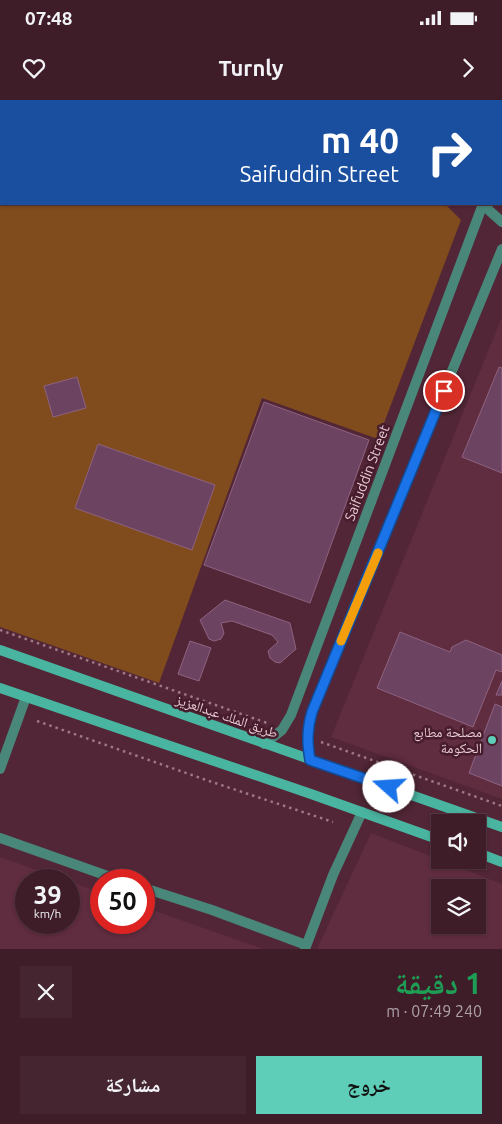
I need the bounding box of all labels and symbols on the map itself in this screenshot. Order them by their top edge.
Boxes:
pin [423,370,465,412]
street label: Saifuddin Street [341,422,393,523]
street label: طريق الملك عبدالعزيز [172,691,280,743]
place label: مصلحة مطابع الحكومة [413,724,482,757]
marker: مصلحة مطابع الحكومة [486,734,498,746]
position arrow [362,760,414,812]
speed limit sign: 50 [90,869,155,934]

